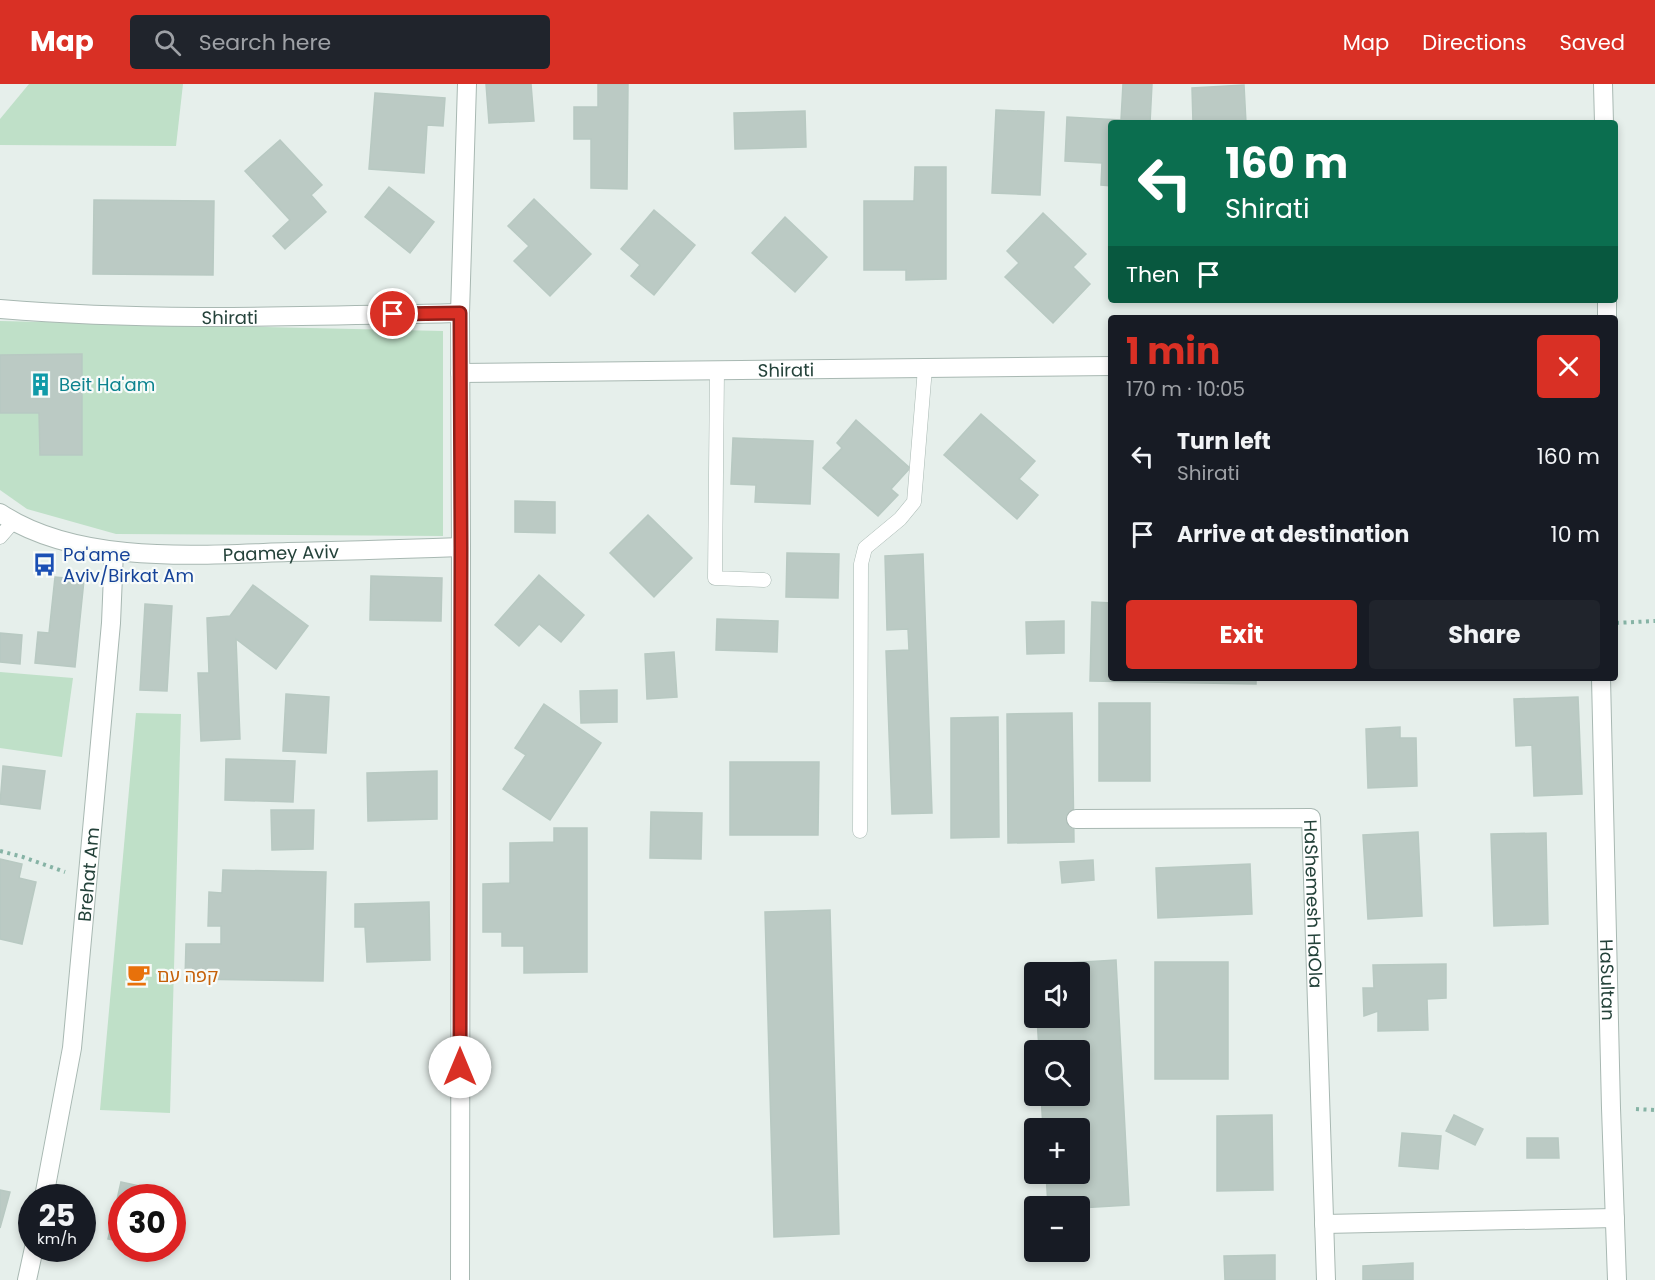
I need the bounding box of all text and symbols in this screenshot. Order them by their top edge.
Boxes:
search box [130,15,550,69]
text: Map [30,22,94,61]
icon: search [151,26,184,59]
text: Search here [199,27,331,58]
text: Map [1343,28,1389,57]
text: Directions [1422,28,1526,57]
text: Saved [1559,28,1625,57]
text: 160 m [1225,134,1348,193]
icon: left [1126,144,1204,222]
text: Shirati [1225,190,1310,227]
icon: arrive [1192,258,1225,291]
text: Then [1126,259,1180,290]
pin [367,288,418,339]
icon: arrive [376,297,409,330]
street label: Shirati [202,304,258,330]
text: 1 min [1126,326,1220,377]
button: close [1537,335,1600,398]
street label: Shirati [758,357,814,382]
building icon: Beit Ha'am [28,371,54,397]
place label: Beit Ha'am [59,372,155,397]
text: 170 m · 10:05 [1126,375,1245,403]
text: Turn left [1177,426,1271,457]
icon: left [1126,440,1159,473]
text: 160 m [1537,441,1600,472]
text: Shirati [1177,459,1240,487]
icon: arrive [1126,518,1159,551]
text: Arrive at destination [1177,519,1409,550]
text: 10 m [1551,519,1600,550]
street label: Paamey Aviv [222,538,339,567]
place label: Pa'ame Aviv/Birkat Am [63,542,194,588]
bus stop icon: Pa'ame Aviv/Birkat Am [32,551,58,577]
button: Exit [1126,600,1357,669]
button: Share [1369,600,1600,669]
street label: HaShemesh HaOla [1299,819,1329,989]
street label: Brehat Am [71,826,105,923]
street label: HaSultan [1595,939,1621,1021]
cafe icon: קפה עם [126,962,152,988]
map controls [1024,962,1090,1262]
button: sound [1024,962,1090,1028]
place label: קפה עם [157,963,218,988]
position arrow [428,1035,492,1099]
button: search [1024,1040,1090,1106]
button: + [1024,1118,1090,1184]
speed limit sign: 30 [108,1184,186,1262]
text: 25 [39,1194,75,1237]
button: − [1024,1196,1090,1262]
text: km/h [37,1228,77,1249]

